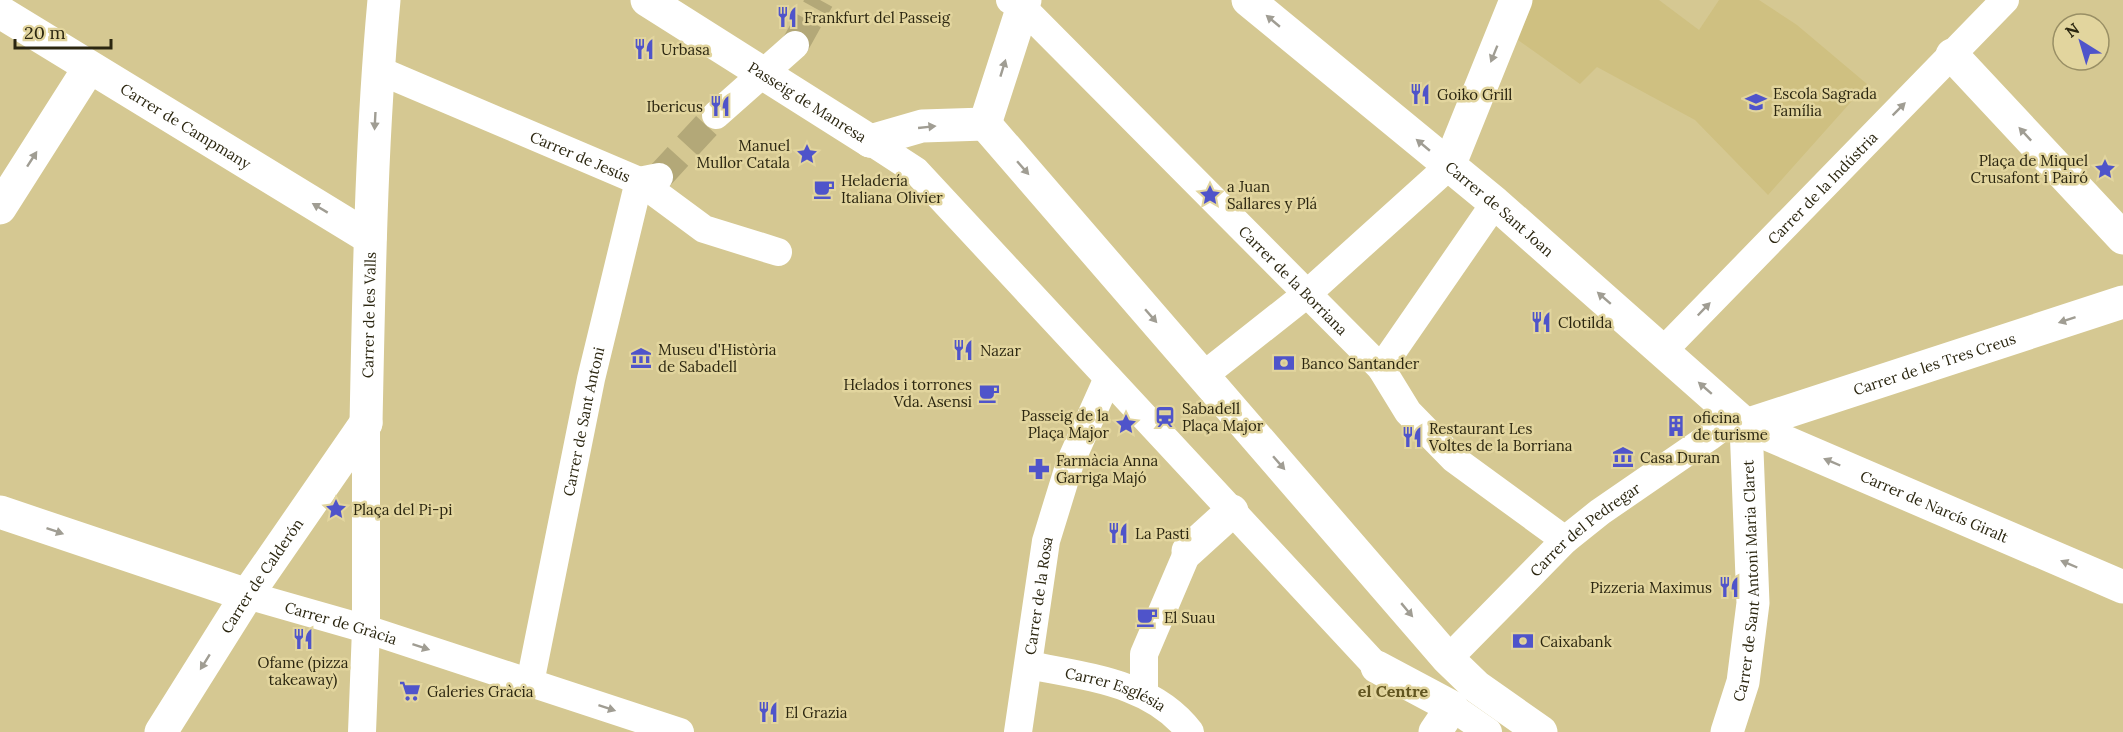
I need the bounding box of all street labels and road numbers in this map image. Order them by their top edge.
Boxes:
street label: Passeig de Manresa [745,57,870,146]
street label: Carrer de Campmany [117,79,255,173]
street label: Carrer de Jesús [527,126,634,186]
street label: Carrer de la Indústria [1763,127,1881,248]
street label: Carrer de Sant Joan [1442,157,1558,260]
street label: Carrer de la Borriana [1235,221,1352,339]
street label: Carrer de les Valls [357,252,379,378]
street label: Carrer de les Tres Creus [1851,328,2018,399]
street label: Carrer de Sant Antoni [558,345,608,498]
street label: Carrer de Sant Antoni Maria Claret [1728,459,1763,704]
street label: Carrer de Narcís Giralt [1858,466,2012,546]
street label: Carrer del Pedregar [1525,478,1644,580]
street label: Carrer de Calderón [216,514,307,637]
street label: Carrer de la Rosa [1020,534,1057,656]
street label: Carrer de Gràcia [283,597,400,648]
street label: Carrer Església [1064,663,1170,715]

